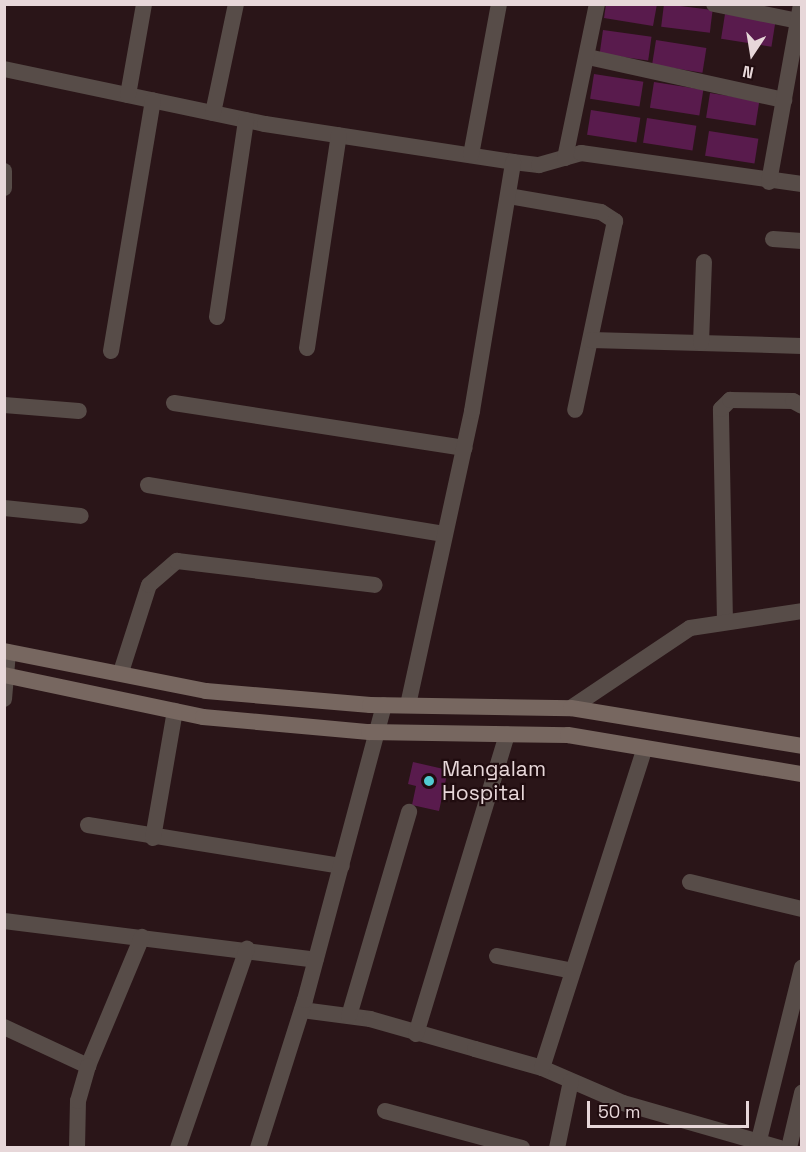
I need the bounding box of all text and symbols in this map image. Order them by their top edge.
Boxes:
north arrow [722,24,782,84]
text: N [741,61,756,83]
place label: Mangalam Hospital [442,756,546,806]
marker: Mangalam Hospital [420,772,438,790]
scale bar [590,1089,752,1127]
text: 50 m [598,1100,640,1123]

